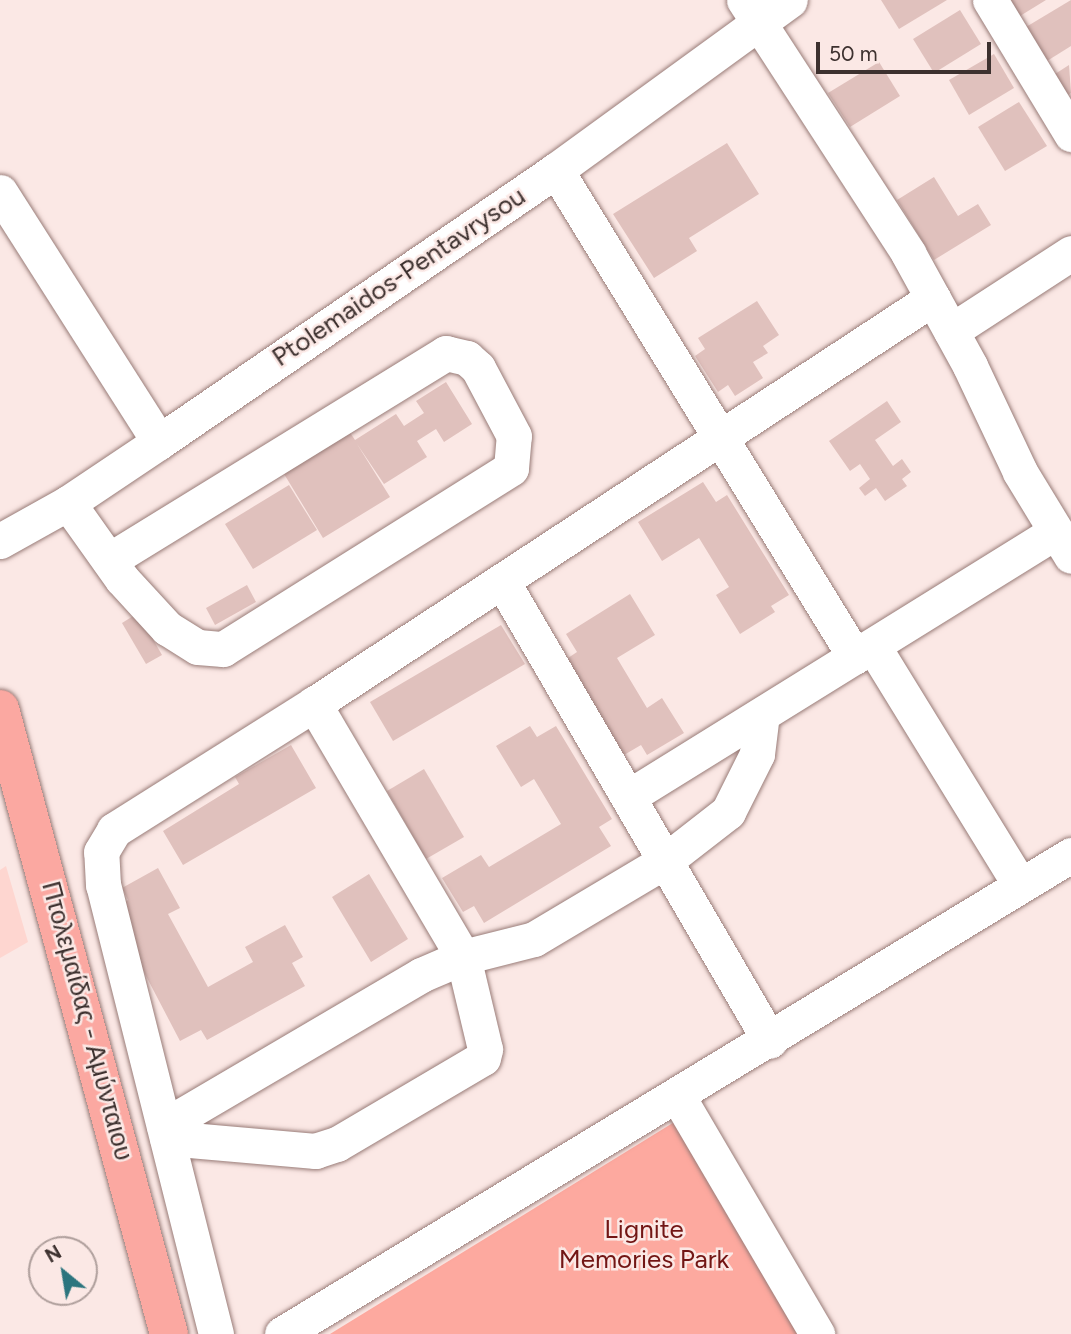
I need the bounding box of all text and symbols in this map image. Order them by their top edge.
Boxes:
scale bar [819,28,994,72]
text: 50 m [829,41,878,66]
street label: Ptolemaidos-Pentavrysou [267,181,531,373]
street label: Πτολεμαίδας - Αμύνταιου [35,878,139,1164]
park label: Lignite Memories Park [559,1214,729,1276]
north arrow [28,1236,98,1306]
text: N [41,1240,65,1268]

